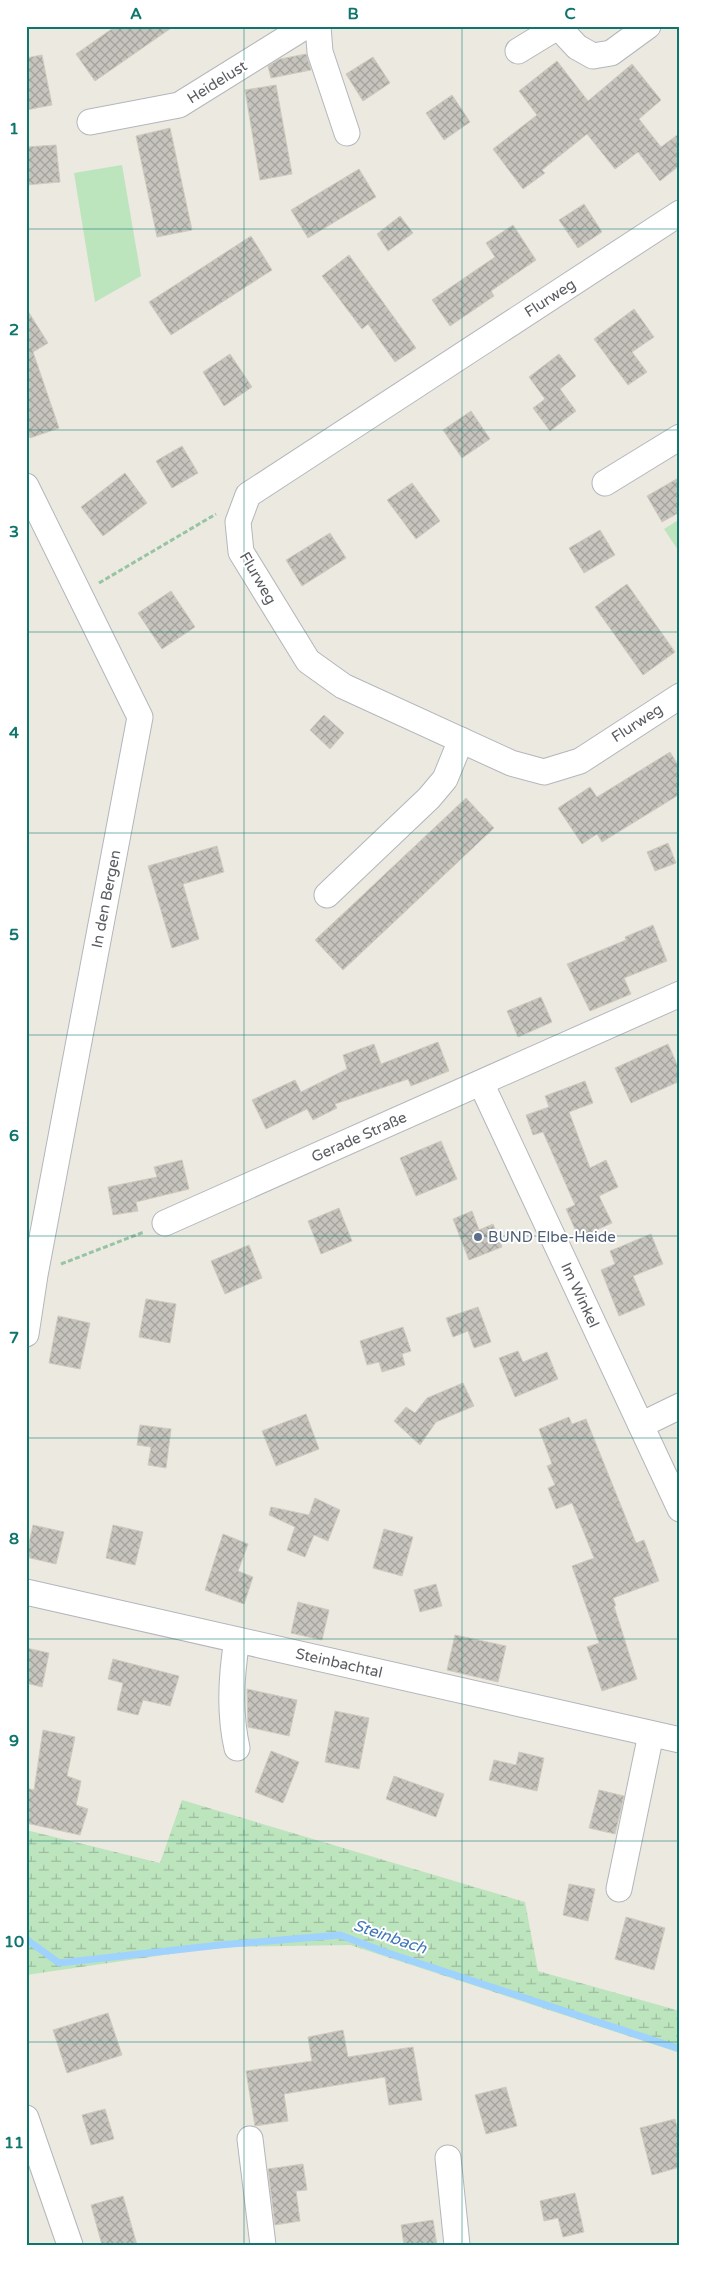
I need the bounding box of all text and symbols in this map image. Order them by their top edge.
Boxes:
text: A [130,4,142,24]
text: B [347,4,359,24]
text: C [564,4,576,24]
street label: Heidelust [184,56,250,107]
text: 1 [9,119,19,139]
street label: Flurweg [521,275,579,321]
text: 2 [9,320,19,340]
text: 3 [9,522,19,542]
street label: Flurweg [236,549,280,607]
street label: Flurweg [608,700,666,746]
text: 4 [9,723,19,743]
street label: In den Bergen [88,848,124,950]
text: 5 [9,925,19,945]
street label: Gerade Straße [309,1108,409,1166]
text: 6 [9,1126,19,1146]
place label: BUND Elbe-Heide [488,1228,616,1246]
marker: BUND Elbe-Heide [472,1231,484,1243]
street label: Im Winkel [557,1259,603,1331]
text: 7 [9,1328,19,1348]
text: 8 [9,1529,19,1549]
street label: Steinbachtal [294,1644,384,1682]
text: 9 [9,1731,19,1751]
water label: Steinbach [351,1915,430,1959]
text: 10 [4,1932,24,1952]
text: 11 [4,2133,24,2153]

